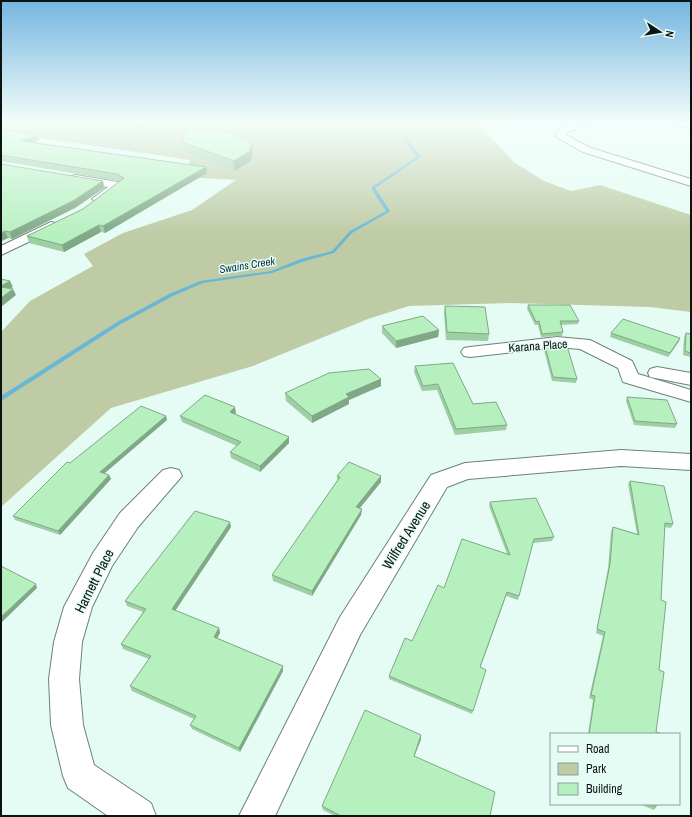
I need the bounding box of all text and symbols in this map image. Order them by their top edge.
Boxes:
north arrow [640,12,680,52]
text: N [662,29,677,39]
water label: Swains Creek [218,254,276,276]
street label: Karana Place [508,336,568,356]
street label: Wilfred Avenue [378,497,434,573]
street label: Harnett Place [70,546,118,616]
legend [550,733,680,805]
text: Road [586,741,610,757]
text: Park [586,761,606,777]
text: Building [586,781,623,797]

